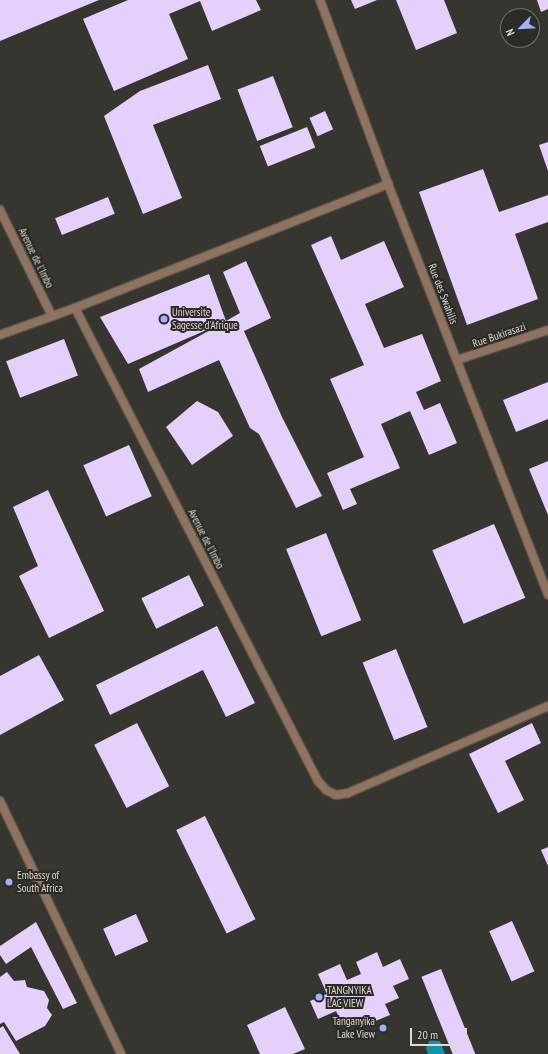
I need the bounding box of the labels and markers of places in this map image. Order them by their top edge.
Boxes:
place label: Universite Sagesse d'Afrique [172,306,238,332]
marker: Universite Sagesse d'Afrique [159,314,169,324]
place label: Embassy of South Africa [17,869,63,895]
marker: Embassy of South Africa [4,877,14,887]
place label: TANGNYIKA LAC VIEW [327,984,372,1010]
marker: TANGNYIKA LAC VIEW [314,992,324,1002]
place label: Tanganyika Lake View [333,1015,375,1041]
marker: Tanganyika Lake View [378,1023,388,1033]

